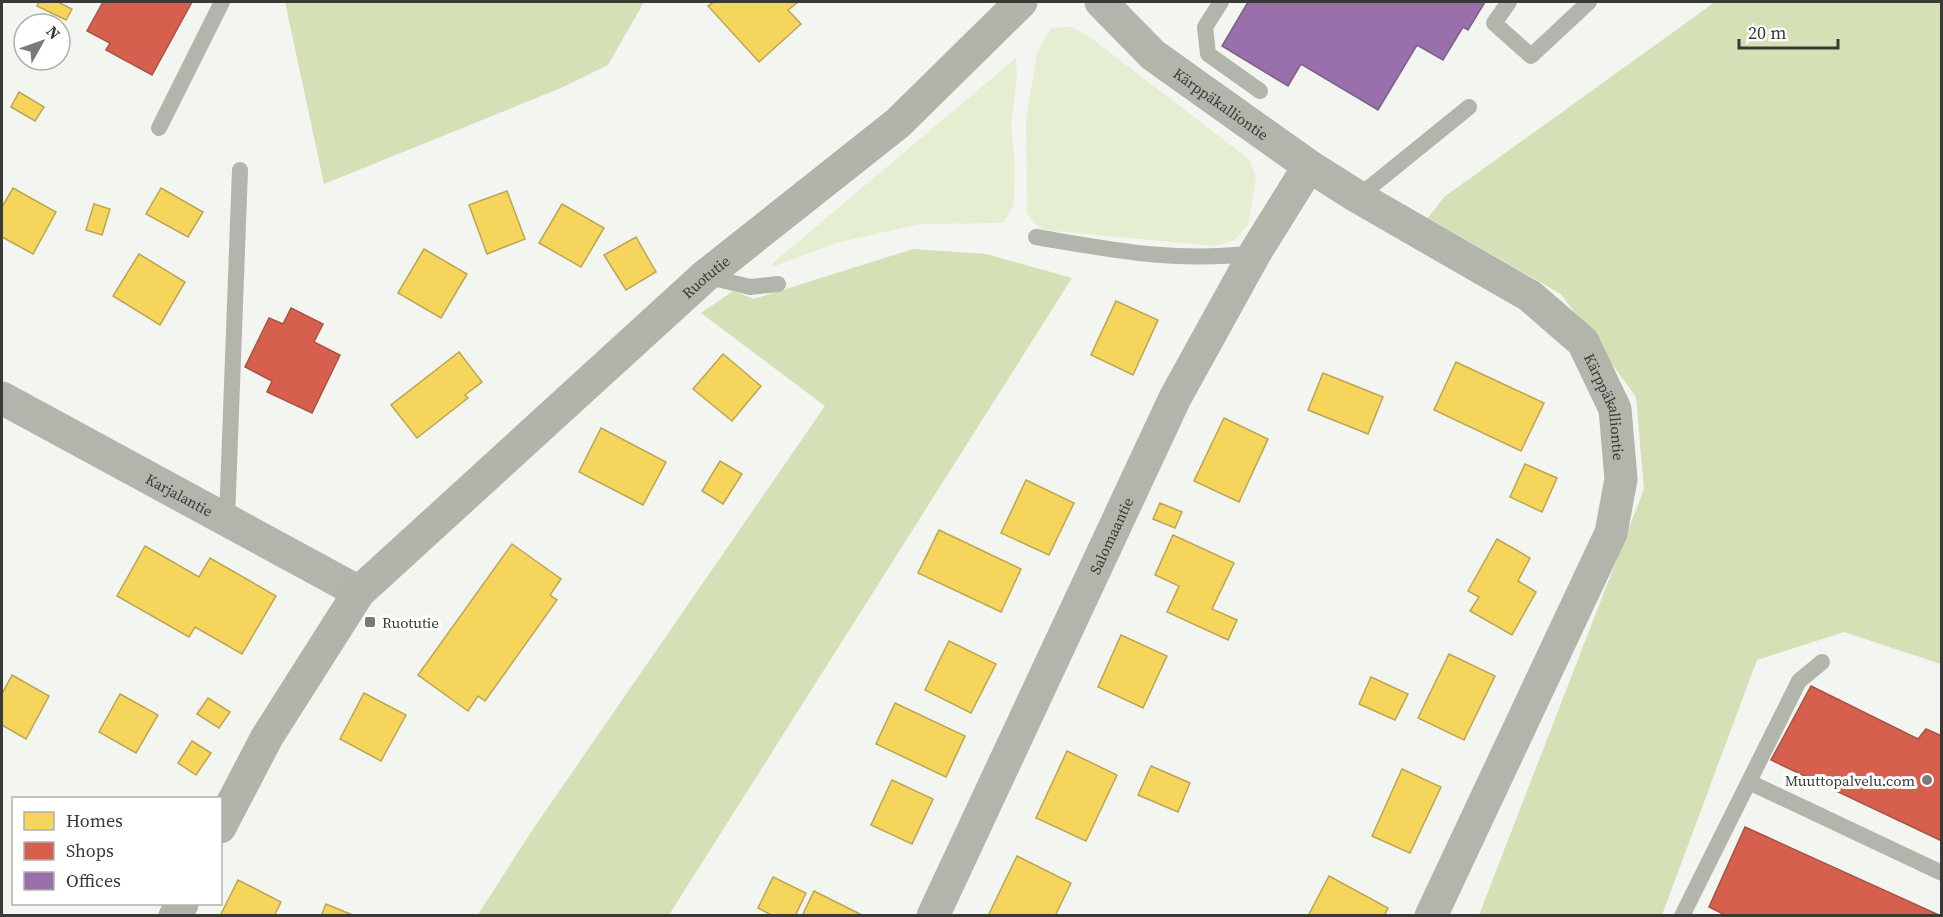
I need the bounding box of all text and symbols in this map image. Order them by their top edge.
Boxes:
north arrow [12,12,72,72]
scale bar [1739,12,1838,50]
text: 20 m [1748,20,1786,45]
text: N [41,21,66,44]
street label: Kärppäkalliontie [1169,62,1273,145]
street label: Ruotutie [677,250,734,303]
street label: Kärppäkalliontie [1579,350,1630,462]
street label: Karjalantie [142,468,217,521]
street label: Salomaantie [1084,493,1138,577]
place label: Ruotutie [382,612,439,633]
marker: Ruotutie [363,615,377,629]
place label: Muuttopalvelu.com [1785,770,1915,791]
marker: Muuttopalvelu.com [1920,773,1934,787]
legend [12,797,222,905]
text: Homes [66,808,123,833]
text: Shops [66,838,114,863]
text: Offices [66,868,121,893]

